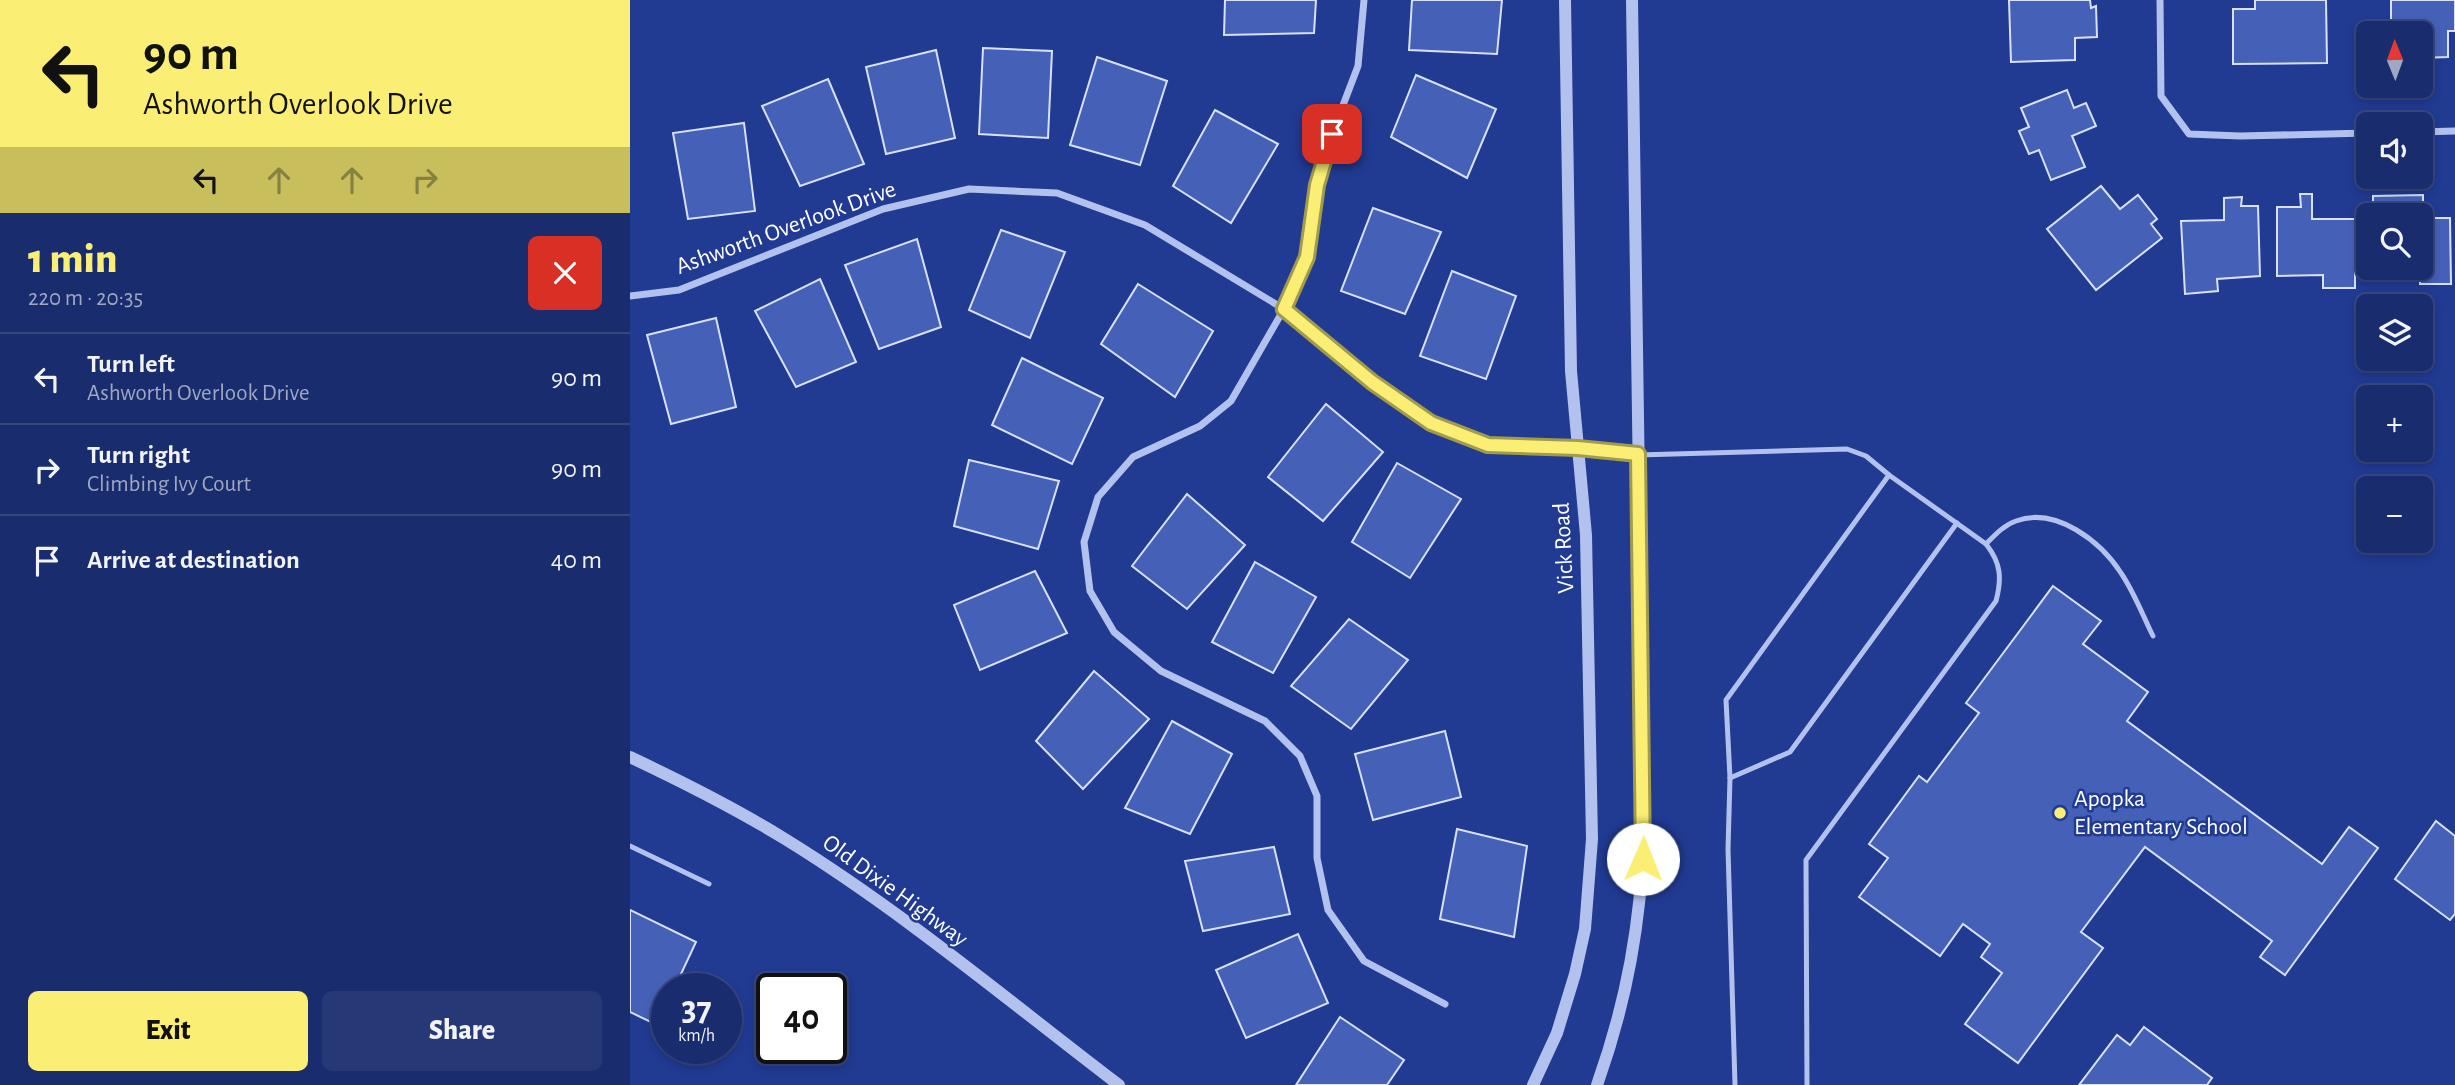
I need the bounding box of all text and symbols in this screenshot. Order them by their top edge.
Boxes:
north arrow [2356,21,2432,98]
map controls [2356,21,2433,553]
icon: left [28,28,119,119]
text: 90 m [143,30,239,79]
text: Ashworth Overlook Drive [143,88,453,120]
pin [1302,104,1362,164]
button: sound [2356,112,2433,189]
icon: arrive [1313,115,1351,153]
icon: left [187,161,225,199]
icon: ahead [260,161,298,199]
icon: ahead [333,161,371,199]
icon: right [406,161,444,199]
street label: Ashworth Overlook Drive [673,177,899,279]
button: search [2356,203,2433,280]
button: close [528,236,602,310]
text: 1 min [28,238,117,280]
text: 220 m · 20:35 [28,287,143,310]
button: layers [2356,294,2433,371]
text: Turn left [87,351,175,377]
icon: left [28,360,66,398]
text: 90 m [551,365,602,391]
text: Ashworth Overlook Drive [87,382,310,405]
button: + [2356,385,2433,462]
text: Turn right [87,442,190,468]
icon: right [28,451,66,489]
text: 90 m [551,456,602,482]
text: Climbing Ivy Court [87,473,251,496]
button: − [2356,476,2433,553]
street label: Vick Road [1550,502,1578,594]
icon: arrive [28,542,66,580]
text: Arrive at destination [87,547,300,573]
text: 40 m [551,547,602,573]
place label: Apopka Elementary School [2074,787,2248,839]
marker: Apopka Elementary School [2052,805,2068,821]
position arrow [1606,822,1680,896]
street label: Old Dixie Highway [818,830,972,952]
speed limit sign: 40 [756,973,847,1064]
button: Exit [28,991,308,1071]
button: Share [322,991,602,1071]
text: 37 [681,992,712,1027]
text: km/h [678,1027,715,1045]

